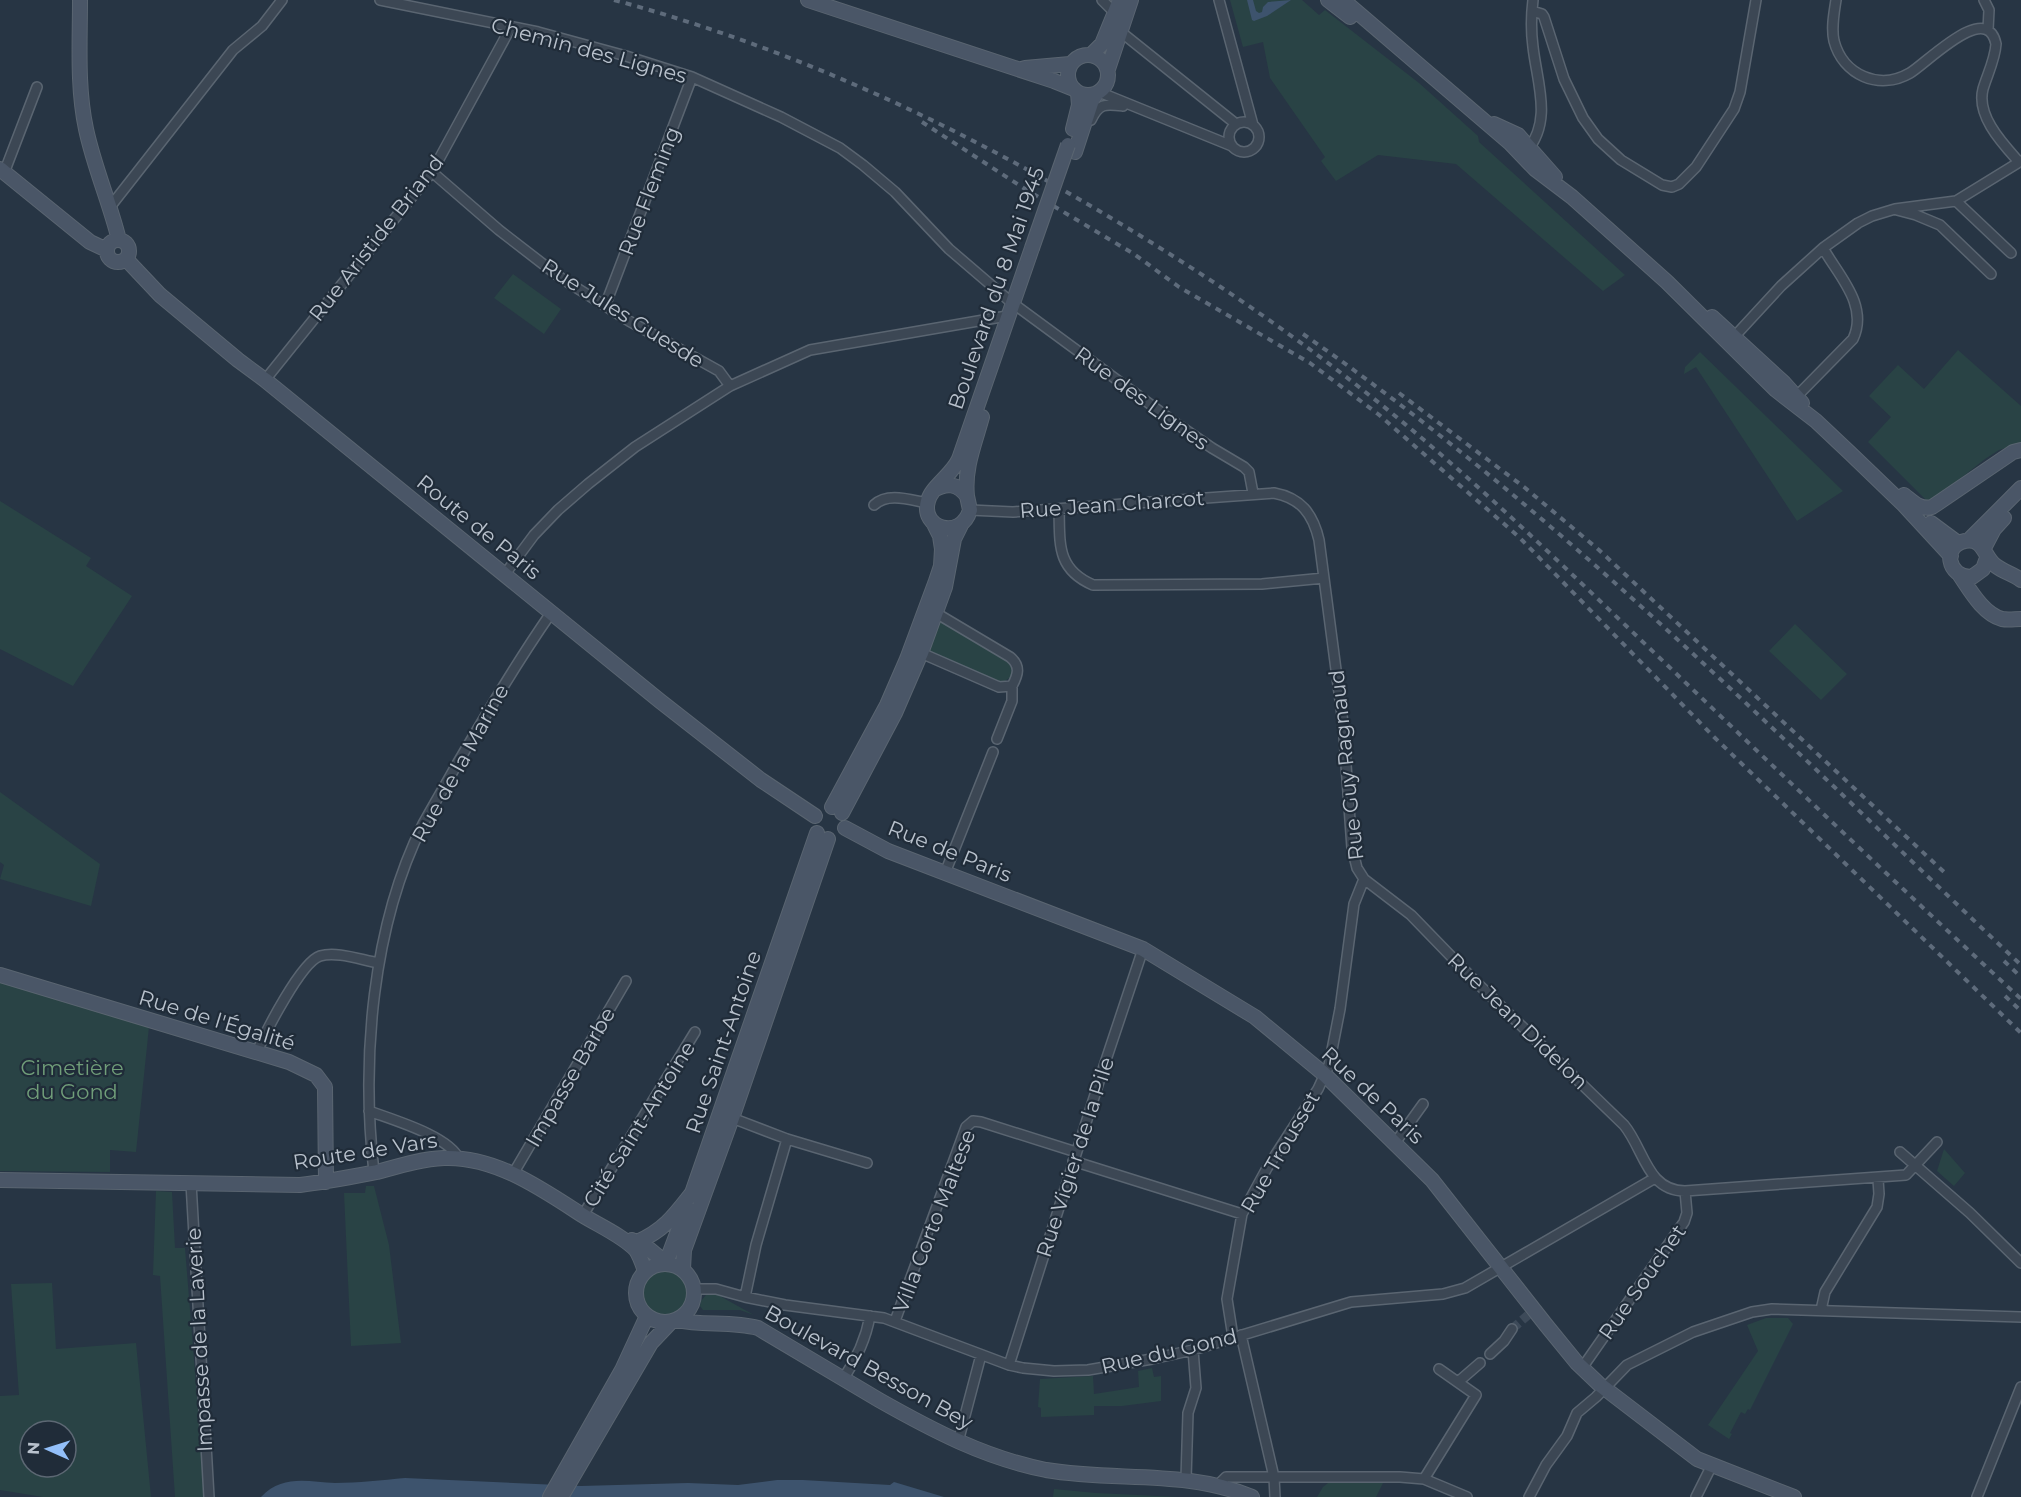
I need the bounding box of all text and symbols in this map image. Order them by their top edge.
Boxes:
street label: Chemin des Lignes [488,12,690,88]
street label: Rue Fleming [613,123,685,259]
street label: Rue Aristide Briand [303,150,449,326]
street label: Boulevard du 8 Mai 1945 [943,163,1049,413]
street label: Rue Jules Guesde [537,253,709,373]
street label: Rue des Lignes [1070,341,1214,455]
street label: Route de Paris [412,469,546,585]
street label: Rue Jean Charcot [1019,485,1205,523]
street label: Rue Guy Ragnaud [1324,669,1368,861]
street label: Rue de la Marine [406,680,514,846]
street label: Rue de Paris [884,815,1016,887]
street label: Rue Saint-Antoine [680,947,766,1137]
street label: Rue Jean Didelon [1443,948,1593,1094]
street label: Rue de l'Égalité [136,984,298,1056]
street label: Impasse Barbe [520,1003,620,1151]
street label: Cité Saint-Antoine [578,1036,700,1212]
street label: Rue de Paris [1316,1041,1430,1149]
street label: Rue Vigier de la Pile [1031,1054,1119,1260]
park label: Cimetière du Gond [20,1055,124,1104]
street label: Rue Trousset [1235,1087,1325,1217]
street label: Villa Corto Maltese [888,1126,980,1316]
street label: Route de Vars [291,1127,439,1175]
street label: Rue Souchet [1593,1220,1691,1344]
street label: Impasse de la Laverie [181,1227,217,1453]
street label: Boulevard Besson Bey [761,1299,978,1435]
street label: Rue du Gond [1098,1323,1240,1379]
north arrow [18,1419,78,1479]
text: N [24,1441,43,1455]

